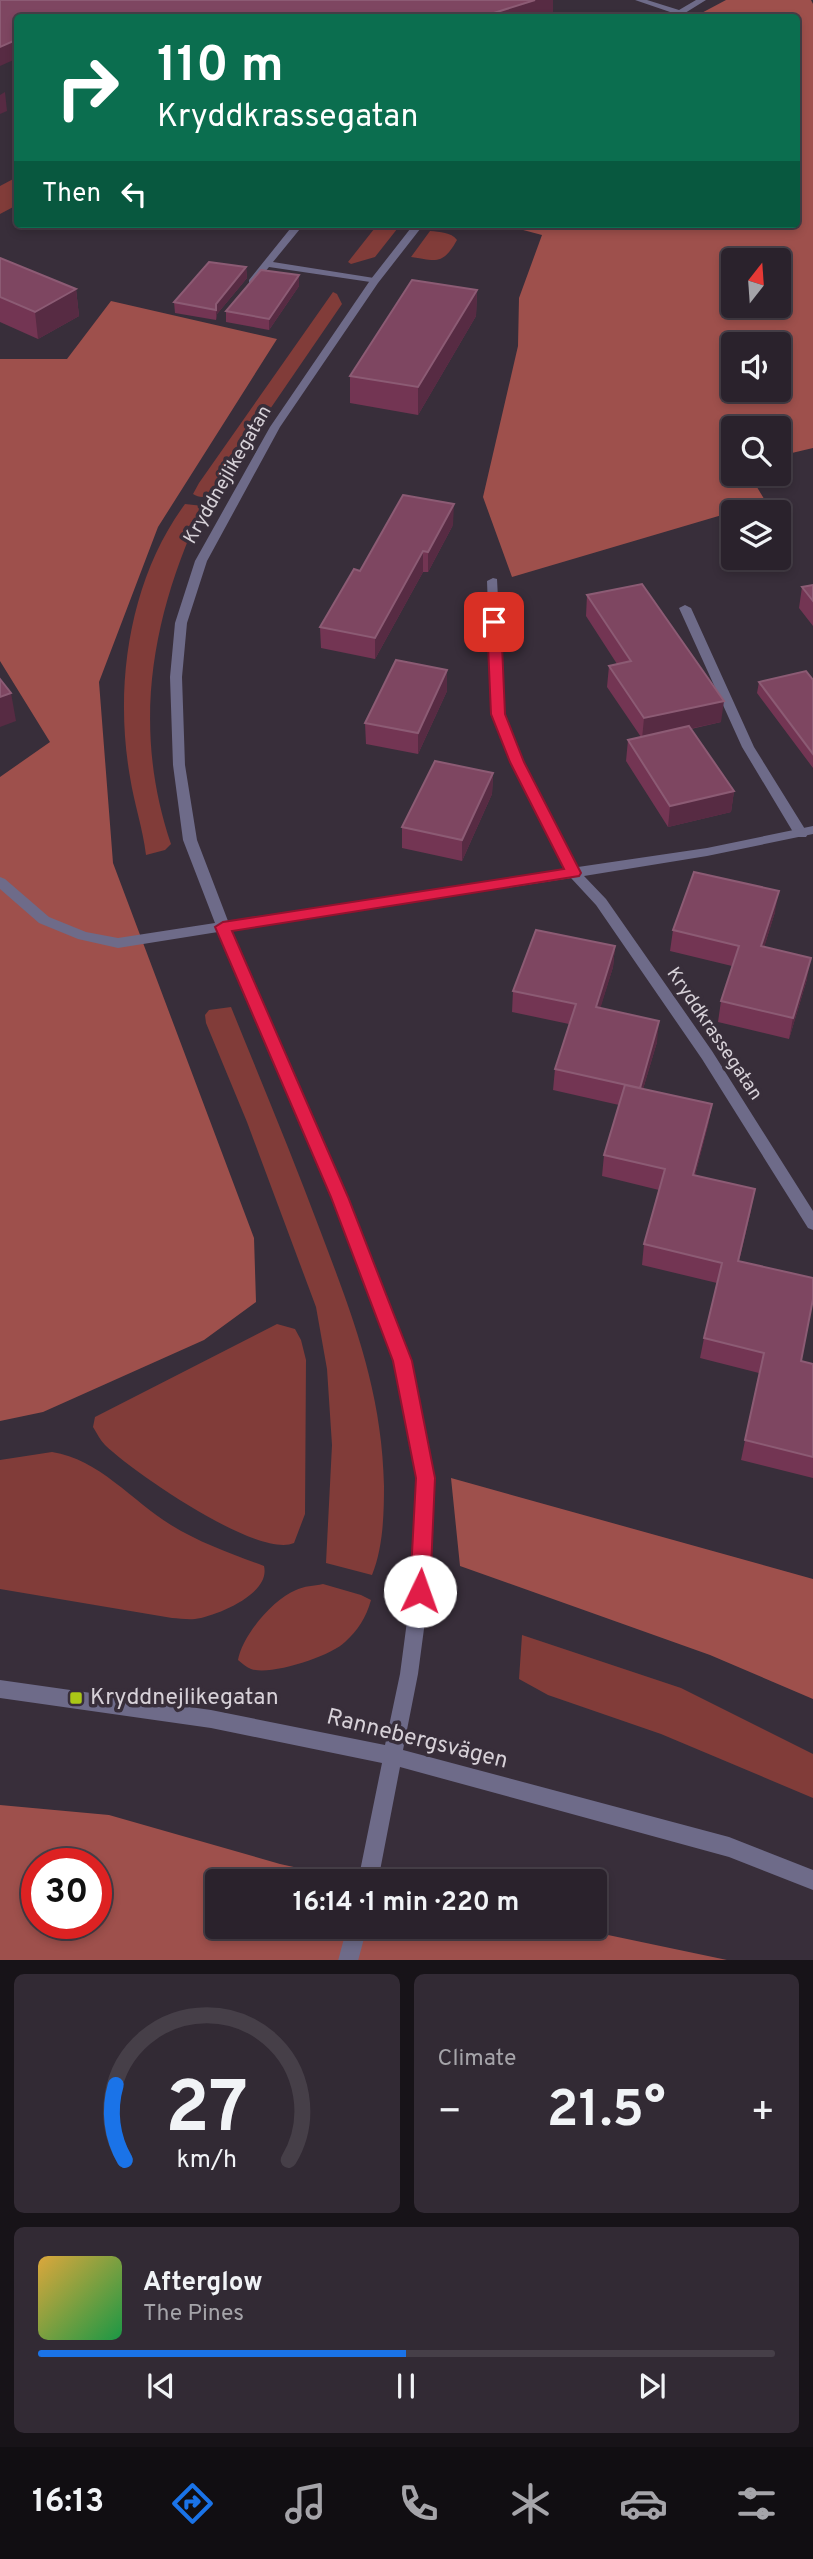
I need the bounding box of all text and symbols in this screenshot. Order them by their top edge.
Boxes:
text: 110 m [157,37,284,99]
icon: right [42,42,133,133]
text: Kryddkrassegatan [157,98,419,138]
icon: left [115,175,153,213]
text: Then [42,178,101,211]
north arrow [721,248,791,318]
map controls [721,248,791,570]
button: sound [721,332,791,402]
street label: Kryddnejlikegatan [179,402,277,548]
button: search [721,416,791,486]
button: layers [721,500,791,570]
pin [464,592,524,652]
icon: arrive [475,603,513,641]
street label: Kryddkrassegatan [661,963,767,1105]
position arrow [383,1554,457,1628]
place label: Kryddnejlikegatan [90,1684,279,1713]
marker: Kryddnejlikegatan [68,1690,84,1706]
street label: Rannebergsvägen [323,1703,511,1777]
speed limit sign: 30 [21,1848,112,1939]
text: 16:14 · 1 min · 220 m [293,1887,519,1920]
text: Climate [438,2045,516,2074]
text: 27 [165,2066,248,2158]
text: 21.5° [547,2079,666,2145]
text: − [438,2089,462,2138]
text: + [750,2089,775,2138]
text: km/h [176,2144,237,2176]
text: Afterglow [143,2267,263,2300]
text: The Pines [143,2300,244,2329]
icon: previous [142,2367,180,2405]
icon: pause [387,2367,425,2405]
icon: next [633,2367,671,2405]
icon: directions [168,2479,217,2528]
icon: music [281,2479,330,2528]
icon: phone [394,2479,443,2528]
icon: climate [506,2479,555,2528]
icon: car [619,2479,668,2528]
icon: filters [732,2479,781,2528]
text: 16:13 [32,2483,104,2523]

